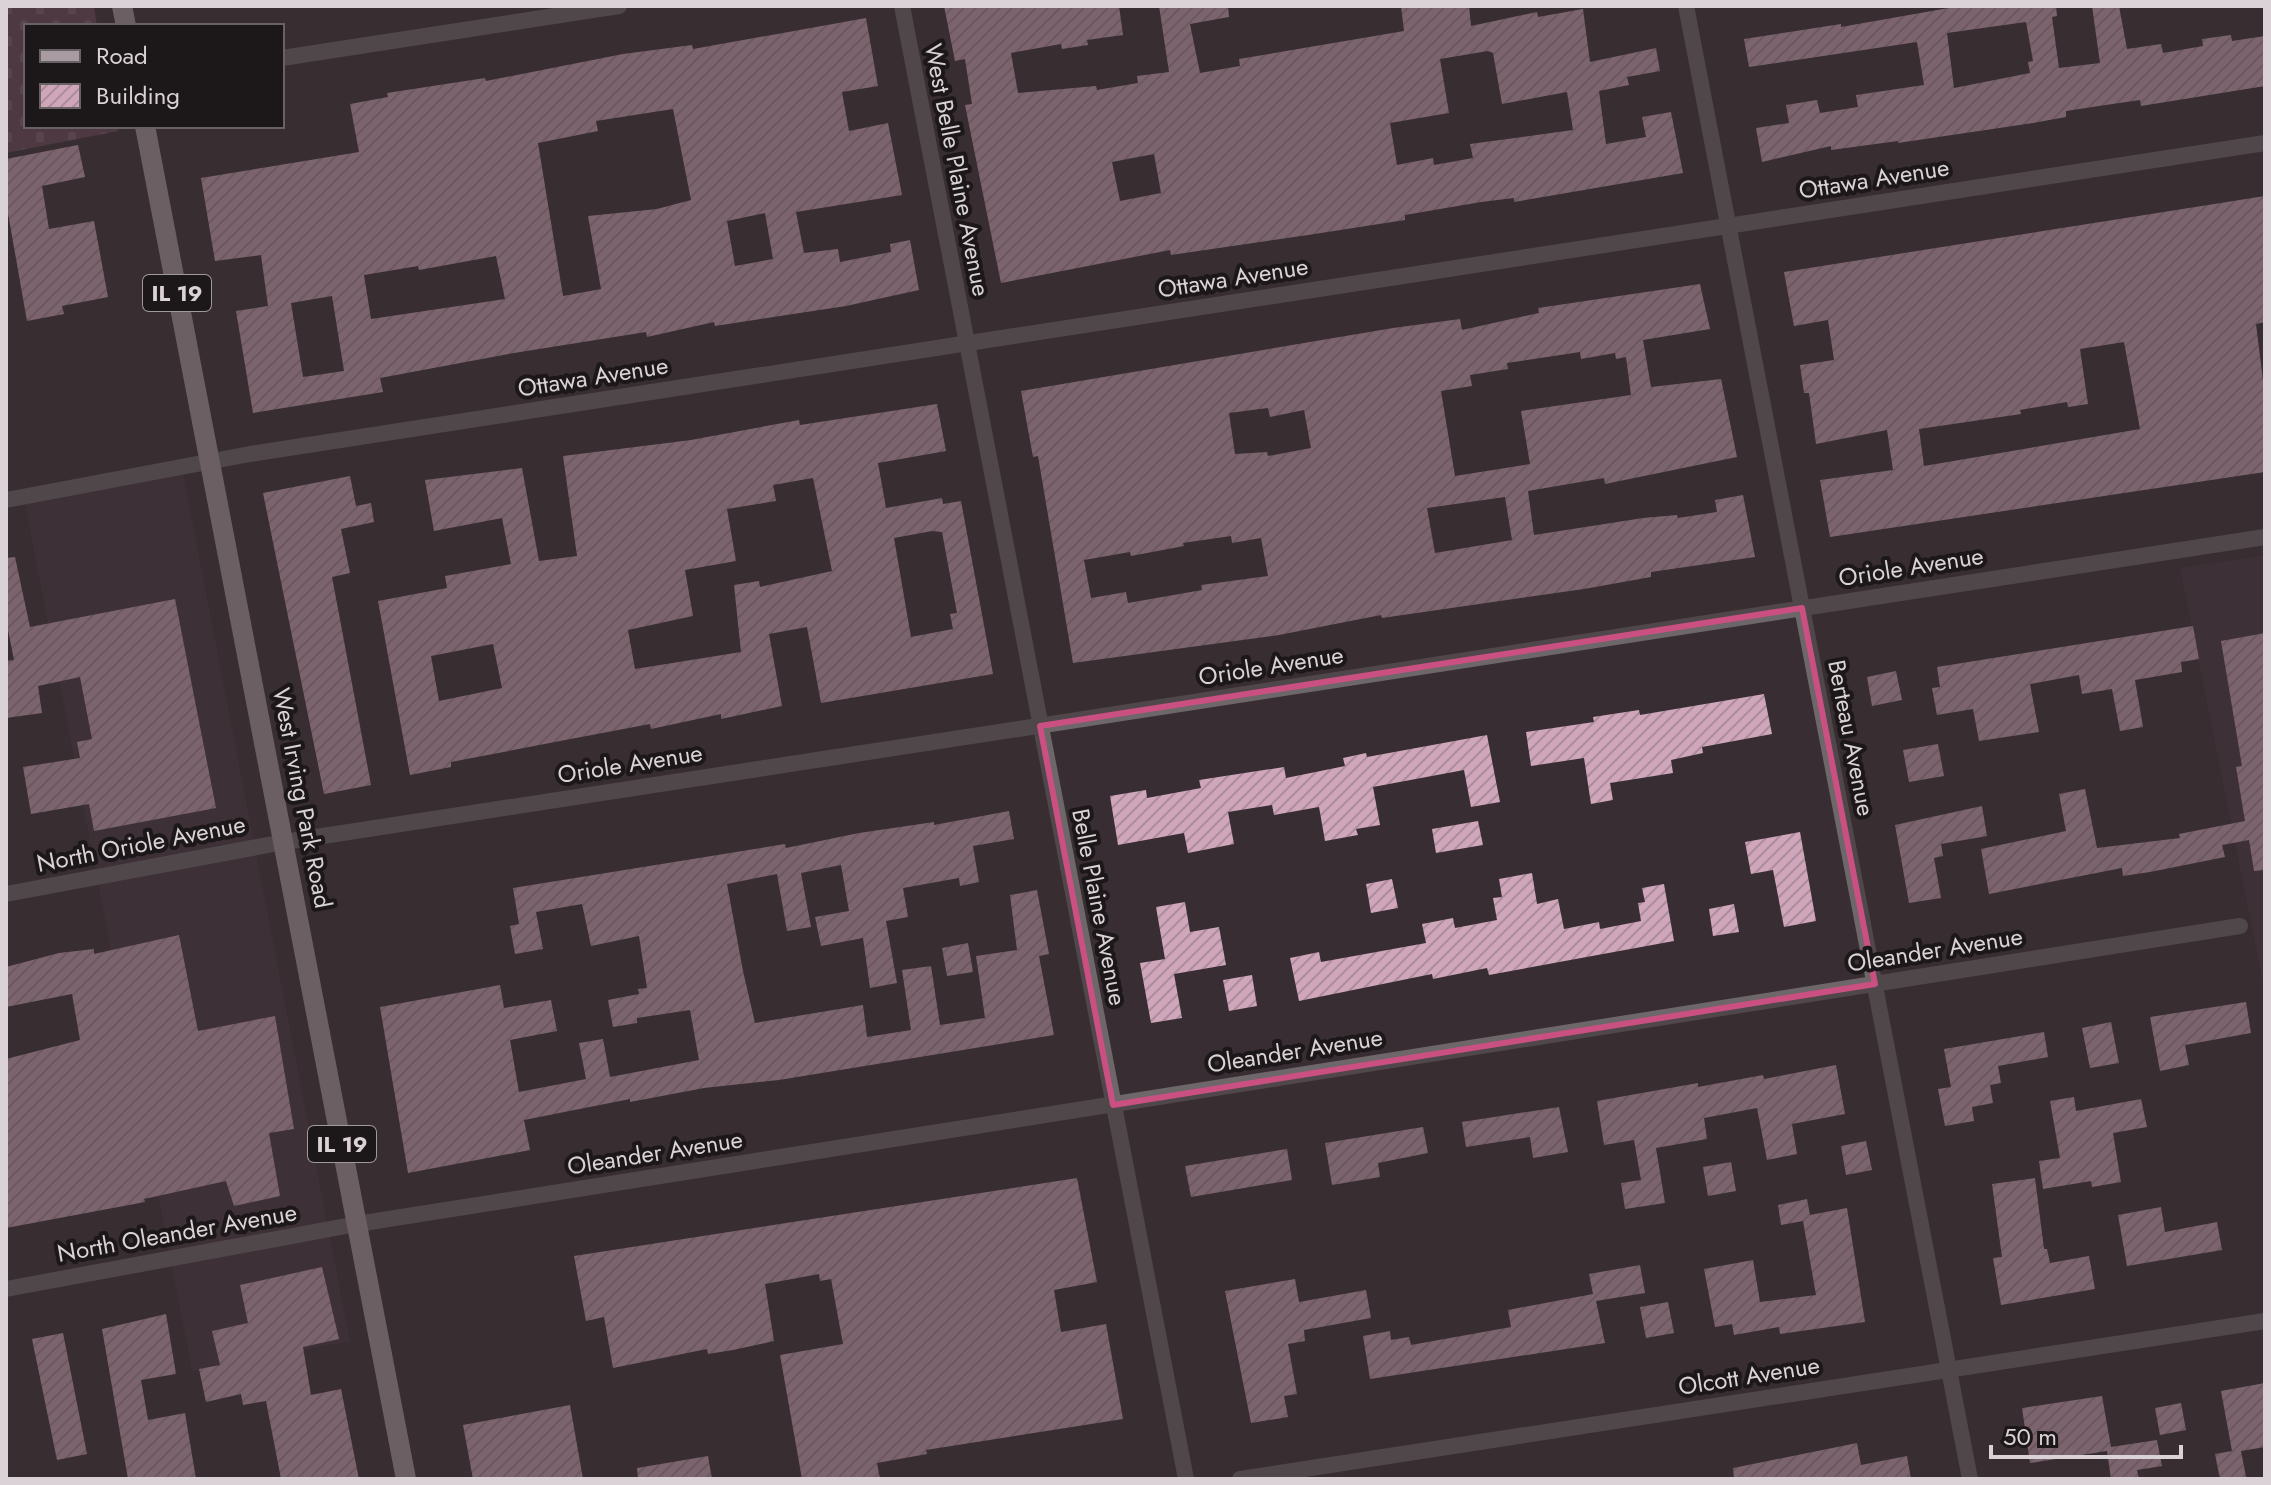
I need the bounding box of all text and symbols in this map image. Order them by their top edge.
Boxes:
legend [24,24,284,128]
text: Road [96,38,148,73]
street label: West Belle Plaine Avenue [916,41,999,299]
text: Building [96,78,180,113]
street label: Ottawa Avenue [1796,149,1952,208]
street label: Ottawa Avenue [1155,248,1311,307]
road number: IL 19 [143,275,211,311]
street label: Ottawa Avenue [515,347,671,406]
street label: Oriole Avenue [1836,538,1986,595]
street label: Oriole Avenue [1196,637,1346,694]
street label: Berteau Avenue [1819,657,1884,819]
street label: West Irving Park Road [264,685,341,911]
street label: Oriole Avenue [555,735,705,792]
street label: North Oriole Avenue [34,806,248,881]
street label: Belle Plaine Avenue [1063,806,1136,1008]
street label: Oleander Avenue [1845,918,2025,981]
street label: Oleander Avenue [1205,1019,1385,1082]
street label: Oleander Avenue [565,1121,745,1184]
road number: IL 19 [308,1126,376,1162]
street label: North Oleander Avenue [54,1194,299,1271]
street label: Olcott Avenue [1676,1347,1822,1404]
scale bar [1991,1409,2181,1459]
text: 50 m [2003,1419,2057,1454]

